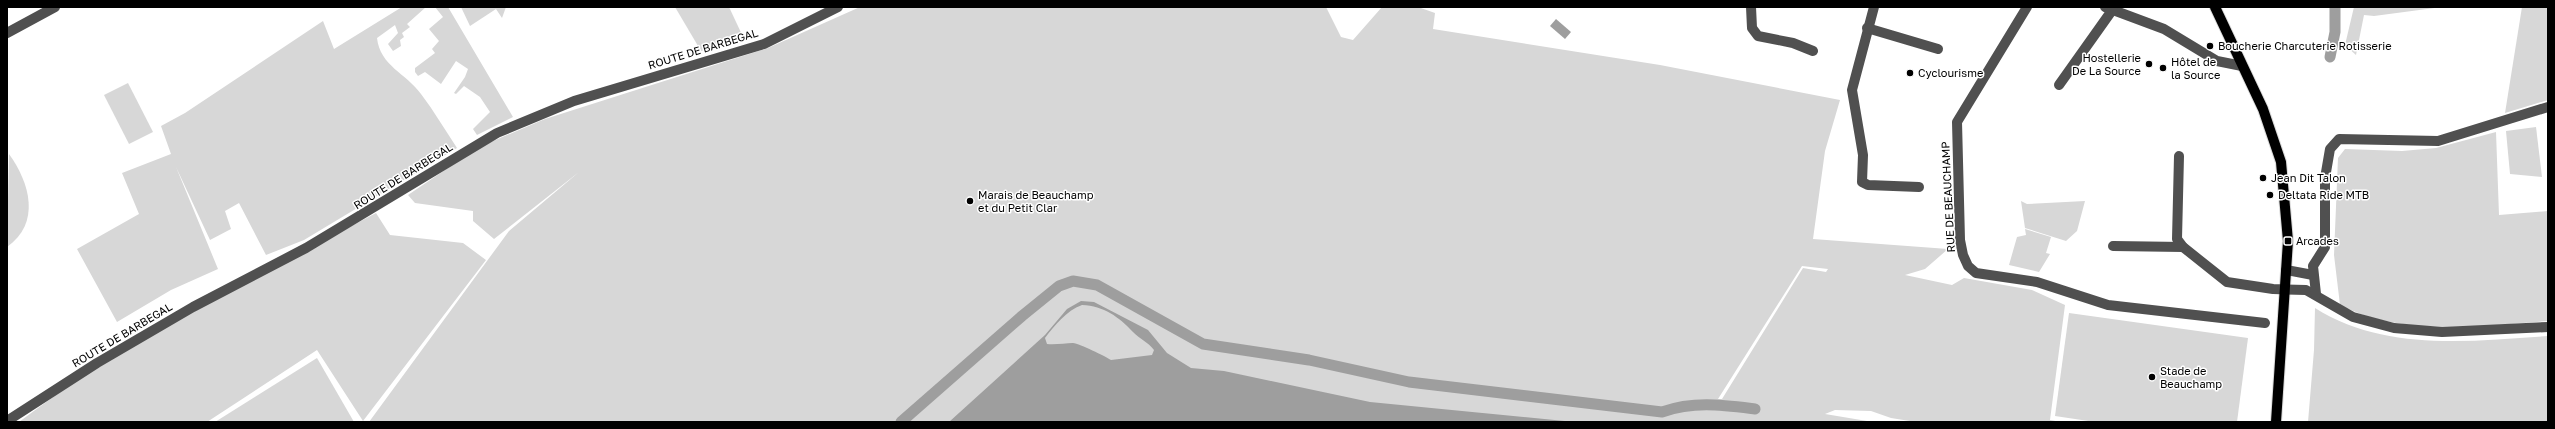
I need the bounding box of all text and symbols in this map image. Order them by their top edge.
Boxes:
street label: ROUTE DE BARBEGAL [646,25,760,71]
place label: Boucherie Charcuterie Rotisserie [2218,39,2392,52]
marker: Boucherie Charcuterie Rotisserie [2205,41,2215,51]
place label: Hostellerie De La Source [2072,51,2141,77]
place label: Hôtel de la Source [2171,55,2220,81]
marker: Hostellerie De La Source [2144,59,2154,69]
marker: Hôtel de la Source [2158,63,2168,73]
place label: Cyclourisme [1918,66,1983,79]
marker: Cyclourisme [1905,68,1915,78]
street label: ROUTE DE BARBEGAL [351,139,455,211]
street label: RUE DE BEAUCHAMP [1938,141,1957,253]
place label: Jean Dit Talon [2271,171,2346,184]
marker: Jean Dit Talon [2258,173,2268,183]
place label: Marais de Beauchamp et du Petit Clar [978,188,1094,214]
place label: Deltata Ride MTB [2278,188,2369,201]
marker: Deltata Ride MTB [2265,190,2275,200]
marker: Marais de Beauchamp et du Petit Clar [965,196,975,206]
place label: Arcades [2296,234,2339,247]
marker: Arcades [2283,236,2293,246]
street label: ROUTE DE BARBEGAL [69,299,175,370]
place label: Stade de Beauchamp [2160,364,2222,390]
marker: Stade de Beauchamp [2147,372,2157,382]

